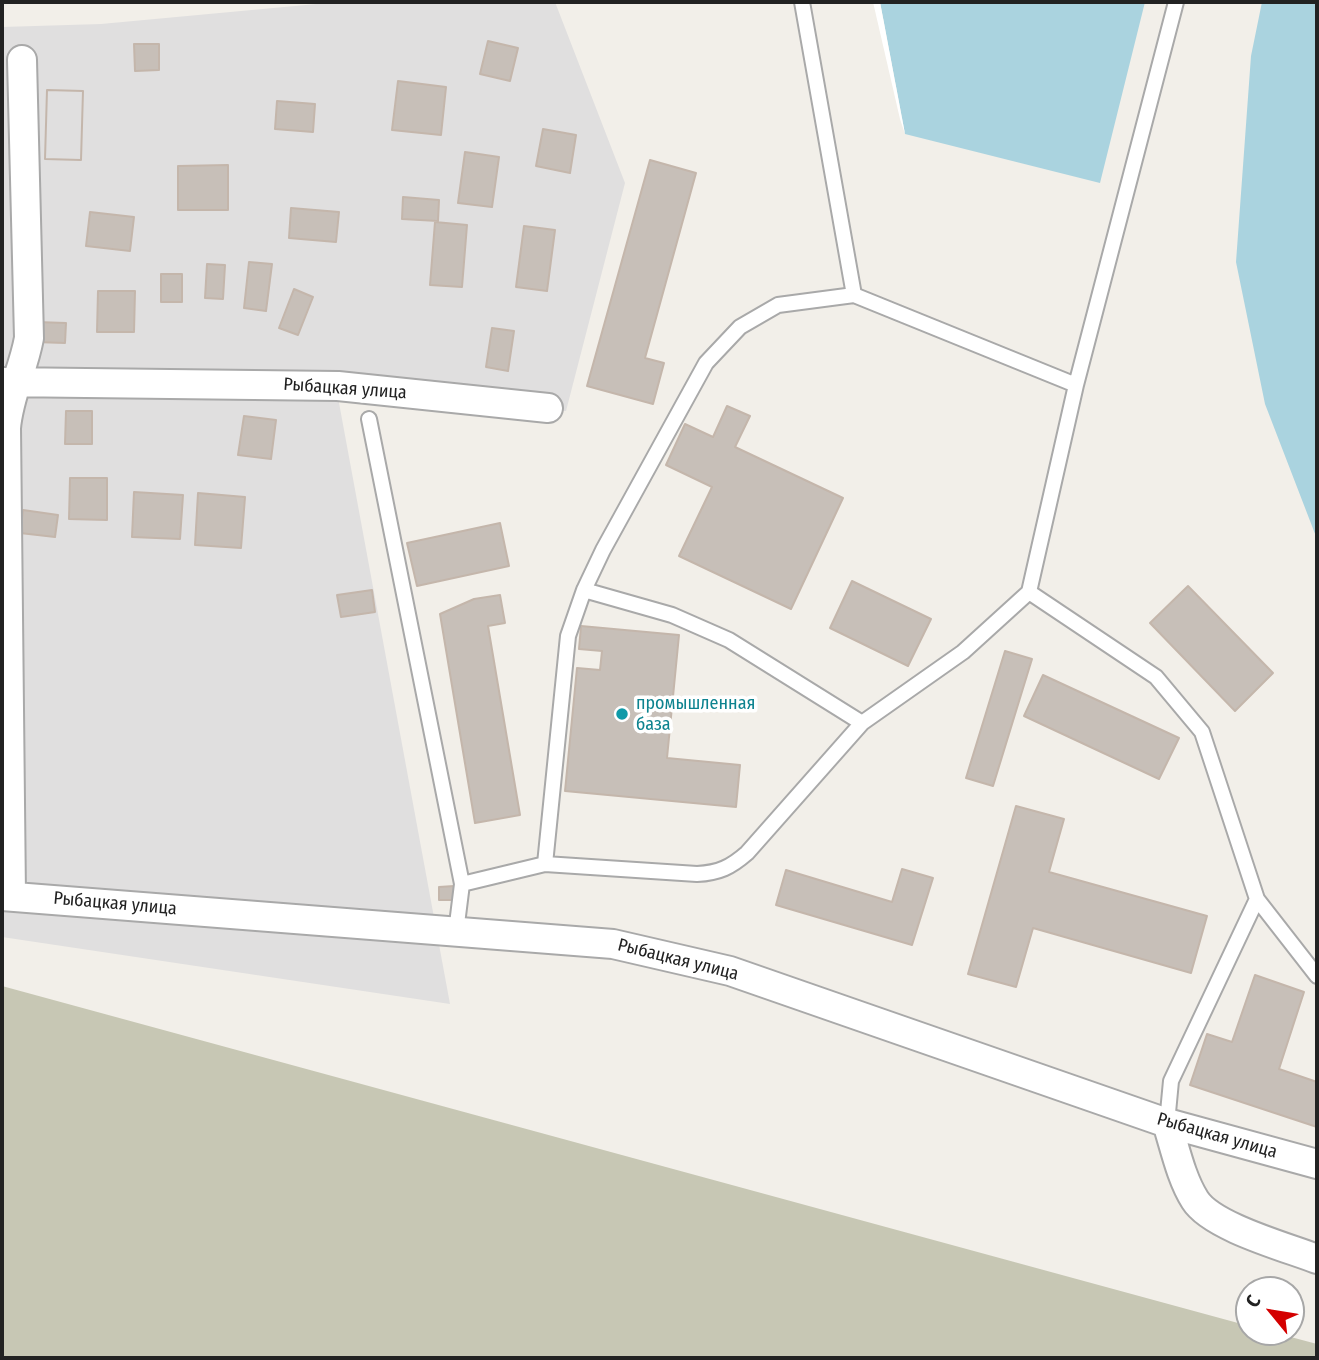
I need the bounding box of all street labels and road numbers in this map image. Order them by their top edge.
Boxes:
street label: Рыбацкая улица [283,374,407,404]
street label: Рыбацкая улица [52,888,178,920]
street label: Рыбацкая улица [615,935,741,985]
street label: Рыбацкая улица [1155,1109,1279,1163]

